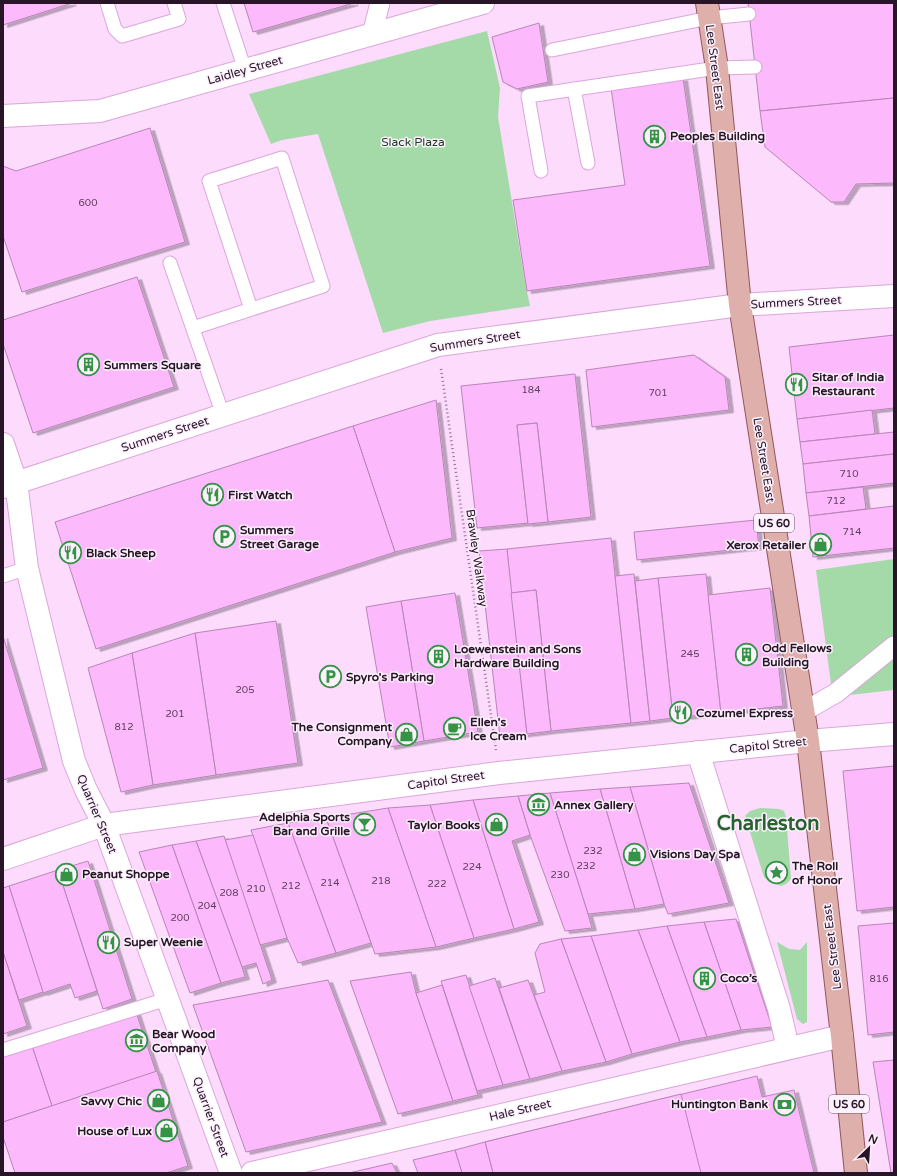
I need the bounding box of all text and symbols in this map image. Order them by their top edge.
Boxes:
street label: Lee Street East [703,24,727,111]
street label: Laidley Street [206,52,285,87]
building icon: Peoples Building [641,123,667,149]
place label: Peoples Building [670,129,765,144]
park label: Slack Plaza [381,135,445,149]
house number: 600 [79,197,97,209]
street label: Summers Street [750,293,842,311]
street label: Summers Street [429,327,522,355]
building icon: Summers Square [75,352,101,378]
place label: Summers Square [104,358,201,373]
place label: Sitar of India Restaurant [812,370,884,398]
restaurant icon: Sitar of India Restaurant [784,371,810,397]
house number: 184 [522,384,540,396]
house number: 701 [649,387,667,399]
street label: Summers Street [119,413,211,455]
street label: Lee Street East [750,417,778,504]
house number: 710 [840,468,858,480]
restaurant icon: First Watch [200,482,226,508]
place label: First Watch [228,488,293,502]
house number: 712 [827,495,845,507]
street label: Brawley Walkway [463,508,491,608]
road number: US 60 [754,514,794,532]
place label: Summers Street Garage [240,523,319,552]
parking icon: Summers Street Garage [212,524,238,550]
house number: 714 [843,526,861,538]
shop icon: Xerox Retailer [808,532,834,558]
place label: Xerox Retailer [726,538,806,552]
restaurant icon: Black Sheep [57,540,83,566]
place label: Black Sheep [86,546,156,561]
place label: Odd Fellows Building [762,641,832,670]
place label: Loewenstein and Sons Hardware Building [454,642,582,671]
building icon: Odd Fellows Building [733,642,759,668]
building icon: Loewenstein and Sons Hardware Building [425,643,451,669]
house number: 245 [681,648,699,660]
parking icon: Spyro's Parking [318,664,344,690]
place label: Spyro's Parking [346,670,434,685]
house number: 205 [236,684,254,696]
restaurant icon: Cozumel Express [667,700,693,726]
place label: Cozumel Express [696,706,793,721]
house number: 201 [166,708,184,720]
place label: Ellen's Ice Cream [470,715,527,743]
cafe icon: Ellen's Ice Cream [441,716,467,742]
place label: The Consignment Company [291,720,393,749]
house number: 812 [115,721,133,733]
shop icon: The Consignment Company [394,721,420,747]
street label: Capitol Street [729,734,808,756]
street label: Capitol Street [406,768,486,792]
street label: Quarrier Street [74,772,120,856]
museum icon: Annex Gallery [525,792,551,818]
place label: Annex Gallery [554,798,634,813]
place label: Adelphia Sports Bar and Grille [259,810,350,838]
bar icon: Adelphia Sports Bar and Grille [352,811,378,837]
shop icon: Taylor Books [483,812,509,838]
district label: Charleston [717,812,819,836]
place label: Taylor Books [406,818,480,833]
shop icon: Visions Day Spa [621,841,647,867]
house number: 232 [584,845,602,857]
place label: Visions Day Spa [650,847,740,862]
place label: The Roll of Honor [791,859,843,887]
house number: 232 [577,860,595,872]
place icon: The Roll of Honor [764,860,790,886]
shop icon: Peanut Shoppe [54,861,80,887]
house number: 224 [463,861,481,873]
place label: Peanut Shoppe [82,867,170,882]
house number: 230 [551,869,569,881]
house number: 218 [372,875,390,887]
house number: 214 [321,877,339,889]
house number: 222 [428,878,446,890]
house number: 212 [282,880,300,892]
house number: 210 [247,883,265,895]
house number: 208 [220,887,238,899]
house number: 204 [198,900,216,912]
street label: Lee Street East [820,903,844,990]
house number: 200 [171,912,189,924]
restaurant icon: Super Weenie [95,929,121,955]
place label: Super Weenie [124,935,203,950]
building icon: Coco’s [691,965,717,991]
place label: Coco’s [720,971,758,985]
house number: 816 [870,973,888,985]
place label: Bear Wood Company [152,1027,215,1056]
museum icon: Bear Wood Company [124,1028,150,1054]
street label: Quarrier Street [190,1075,232,1160]
shop icon: Savvy Chic [145,1088,171,1114]
bank icon: Huntington Bank [771,1091,797,1117]
place label: Savvy Chic [81,1094,143,1109]
road number: US 60 [829,1095,869,1113]
street label: Hale Street [488,1096,553,1124]
place label: Huntington Bank [671,1097,768,1112]
shop icon: House of Lux [154,1118,180,1144]
place label: House of Lux [77,1124,153,1138]
north arrow [849,1128,889,1168]
text: N [866,1132,880,1147]

